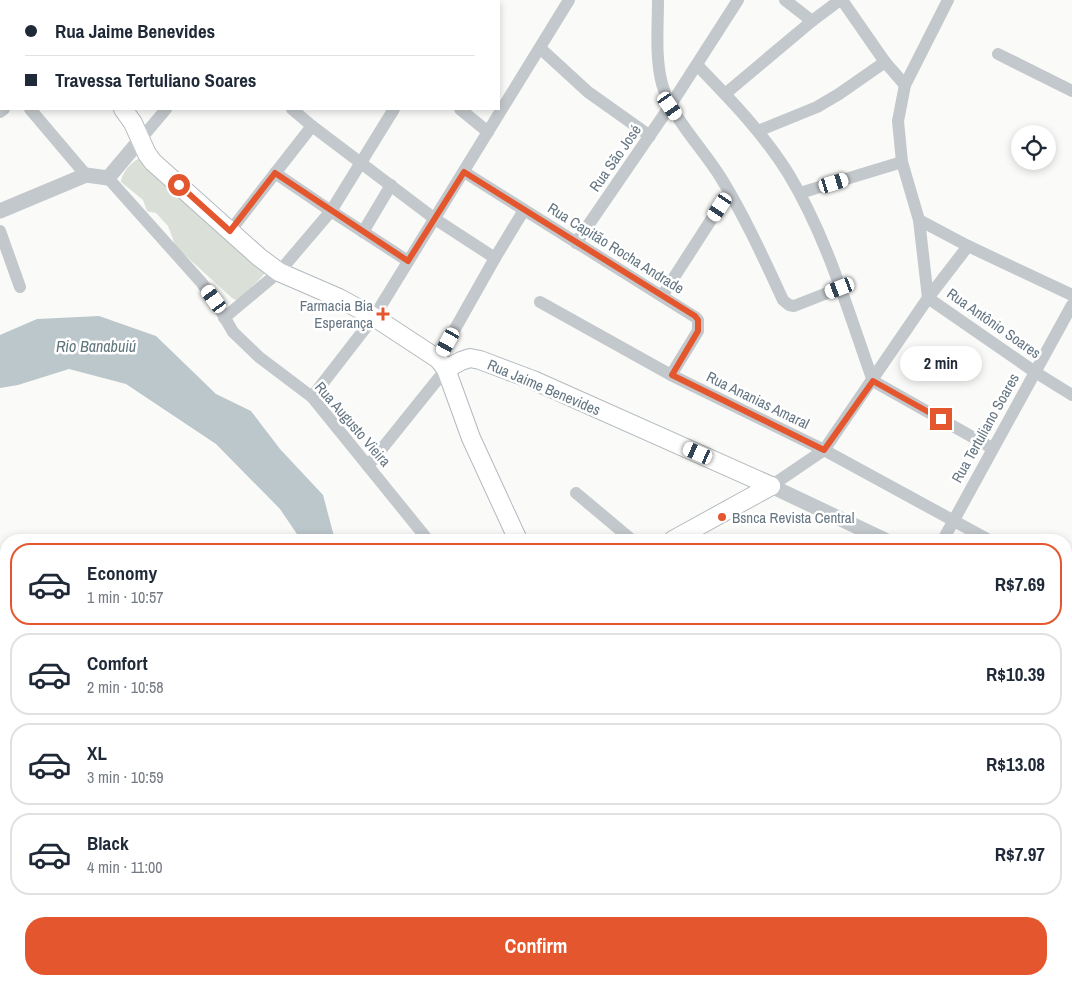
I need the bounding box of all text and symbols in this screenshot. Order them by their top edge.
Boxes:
text: Rua Jaime Benevides [55,18,215,44]
text: Travessa Tertuliano Soares [55,67,257,93]
car [655,89,684,123]
street label: Rua São José [584,120,646,196]
map controls [1011,125,1056,170]
button: locate [1011,125,1056,170]
car [817,171,850,195]
route start [168,174,190,196]
car [705,190,734,224]
street label: Rua Capitão Rocha Andrade [544,197,688,299]
car [823,276,856,300]
car [199,282,228,316]
street label: Rua Antônio Soares [943,283,1045,363]
place label: Farmacia Bia Esperança [300,295,373,333]
marker: Farmacia Bia Esperança [377,308,389,320]
car [434,325,461,359]
water label: Rio Banabuiú [56,335,136,357]
callout: 2 min [900,346,982,382]
text: 2 min [924,352,958,374]
street label: Rua Jaime Benevides [484,354,604,420]
street label: Rua Ananias Amaral [703,366,813,434]
street label: Rua Tertuliano Soares [946,369,1024,487]
street label: Rua Augusto Vieira [310,377,396,471]
route end [930,408,952,430]
car [681,440,714,466]
place label: Bsnca Revista Central [732,507,854,528]
marker: Bsnca Revista Central [716,511,728,523]
text: Economy [87,560,157,586]
icon: car [27,562,72,607]
text: R$7.69 [995,571,1045,597]
text: 1 min · 10:57 [87,586,164,608]
text: Comfort [87,650,148,676]
icon: car [27,652,72,697]
text: R$10.39 [986,661,1045,687]
text: 2 min · 10:58 [87,676,164,698]
text: XL [87,740,107,766]
icon: car [27,742,72,787]
text: R$13.08 [986,751,1045,777]
text: 3 min · 10:59 [87,766,164,788]
text: Black [87,830,129,856]
icon: car [27,832,72,877]
text: R$7.97 [995,841,1045,867]
text: 4 min · 11:00 [87,856,163,878]
button: Confirm [25,917,1047,975]

